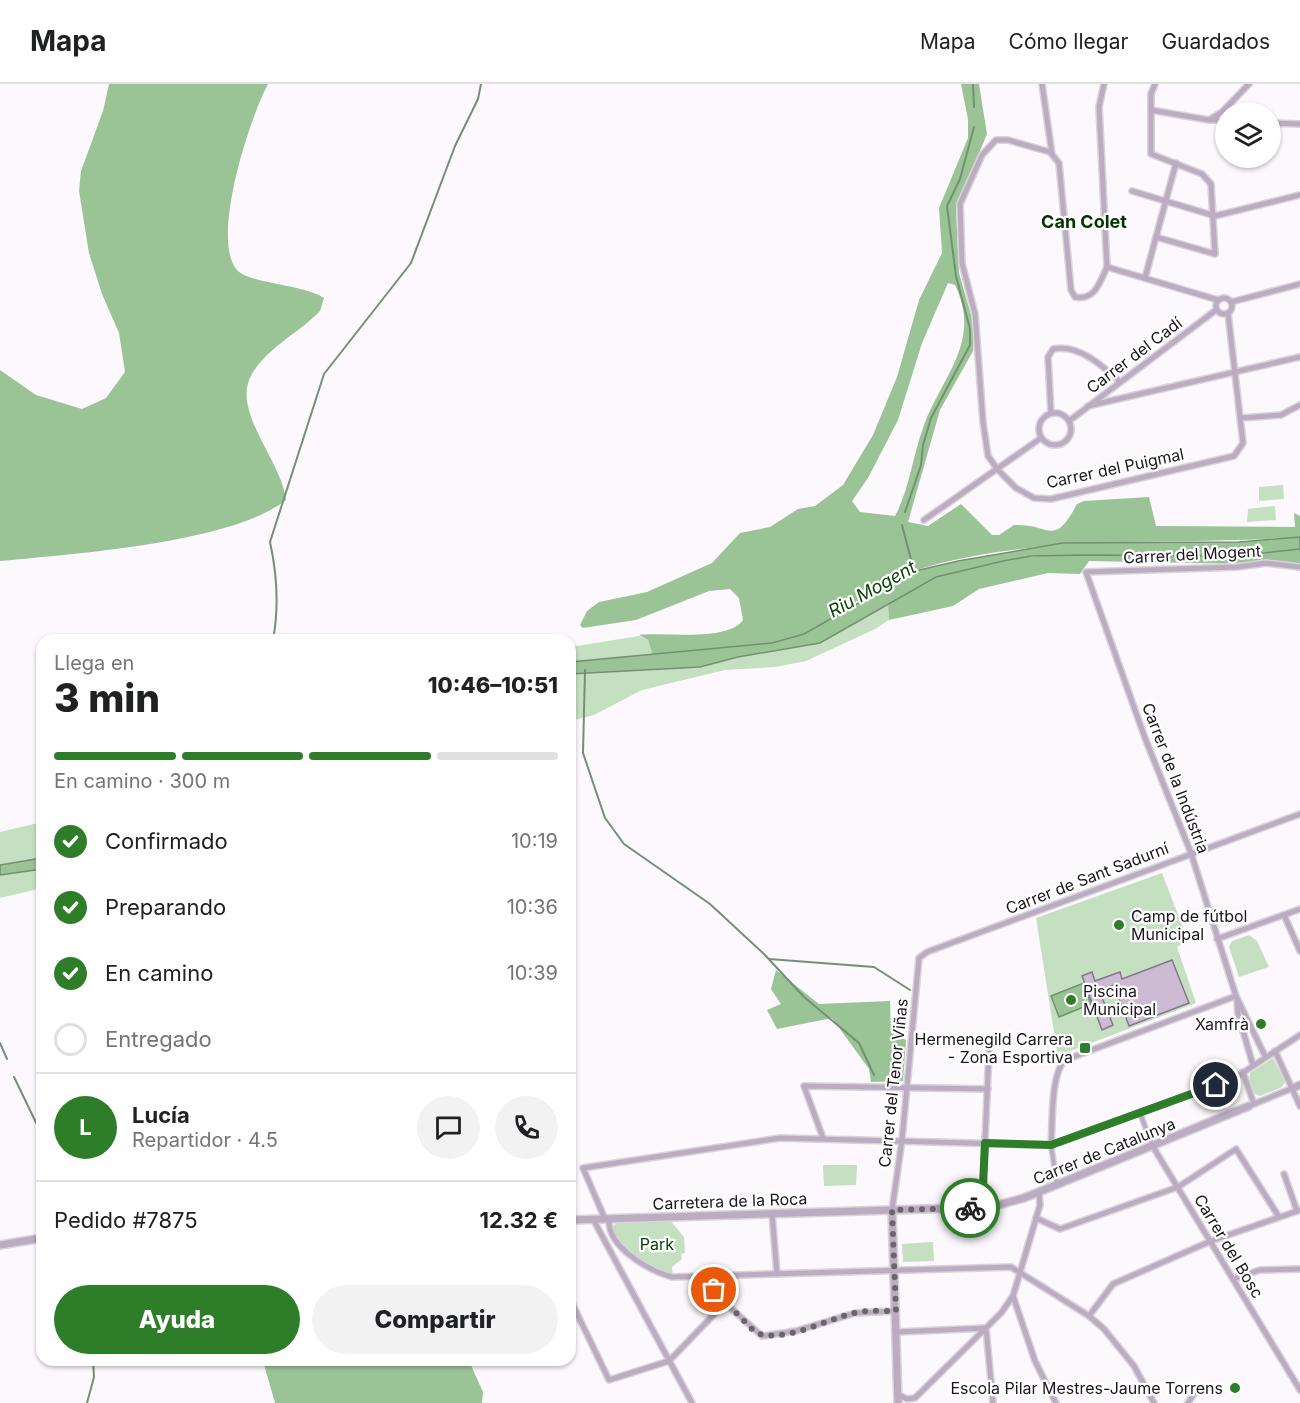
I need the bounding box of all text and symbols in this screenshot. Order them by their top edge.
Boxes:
text: Mapa [30,24,107,58]
text: Mapa [920,29,976,54]
text: Cómo llegar [1009,29,1128,54]
text: Guardados [1161,29,1270,54]
map controls [1215,102,1281,168]
button: layers [1215,102,1281,168]
district label: Can Colet [1041,211,1127,232]
street label: Carrer del Cadí [1082,313,1186,397]
street label: Carrer del Puigmal [1044,444,1186,492]
street label: Carrer del Mogent [1123,540,1261,568]
water label: Riu Mogent [825,556,920,622]
text: Llega en [54,651,134,675]
text: 10:46–10:51 [428,672,558,698]
text: 3 min [54,674,160,721]
street label: Carrer de la Indústria [1138,700,1214,856]
text: En camino · 300 m [54,769,230,793]
icon: check [54,825,87,858]
text: Confirmado [105,828,228,854]
text: 10:19 [511,829,558,853]
street label: Carrer de Sant Sadurní [1003,838,1171,918]
icon: check [54,891,87,924]
text: Preparando [105,894,226,920]
text: 10:36 [507,895,558,919]
place label: Camp de fútbol Municipal [1131,906,1248,944]
marker: Camp de fútbol Municipal [1112,918,1126,932]
icon: check [54,957,87,990]
text: En camino [105,960,213,986]
text: 10:39 [507,961,558,985]
place label: Piscina Municipal [1083,981,1156,1019]
marker: Piscina Municipal [1064,993,1078,1007]
street label: Carrer del Tenor Viñas [874,998,912,1168]
place label: Xamfrà [1195,1014,1249,1034]
marker: Xamfrà [1254,1017,1268,1031]
text: Entregado [105,1026,212,1052]
place label: Hermenegild Carrera - Zona Esportiva [914,1029,1073,1067]
marker: Hermenegild Carrera - Zona Esportiva [1078,1041,1092,1055]
pin [1190,1059,1241,1110]
icon: home [1199,1068,1232,1101]
button: chat [417,1096,480,1159]
button: phone [495,1096,558,1159]
text: Lucía [132,1102,190,1128]
street label: Carrer de Catalunya [1030,1113,1178,1189]
text: L [79,1114,92,1140]
text: Repartidor · 4.5 [132,1128,278,1152]
courier [940,1178,1000,1238]
street label: Carretera de la Roca [652,1188,808,1214]
street label: Carrer del Bosc [1190,1190,1268,1302]
icon: bike [954,1192,987,1225]
text: Pedido #7875 [54,1207,198,1233]
text: 12.32 € [479,1207,558,1233]
park label: Park [640,1234,674,1254]
pin [688,1264,739,1315]
icon: bag [697,1273,730,1306]
button: Ayuda [54,1285,300,1354]
button: Compartir [312,1285,558,1354]
place label: Escola Pilar Mestres-Jaume Torrens [950,1378,1223,1398]
marker: Escola Pilar Mestres-Jaume Torrens [1228,1381,1242,1395]

